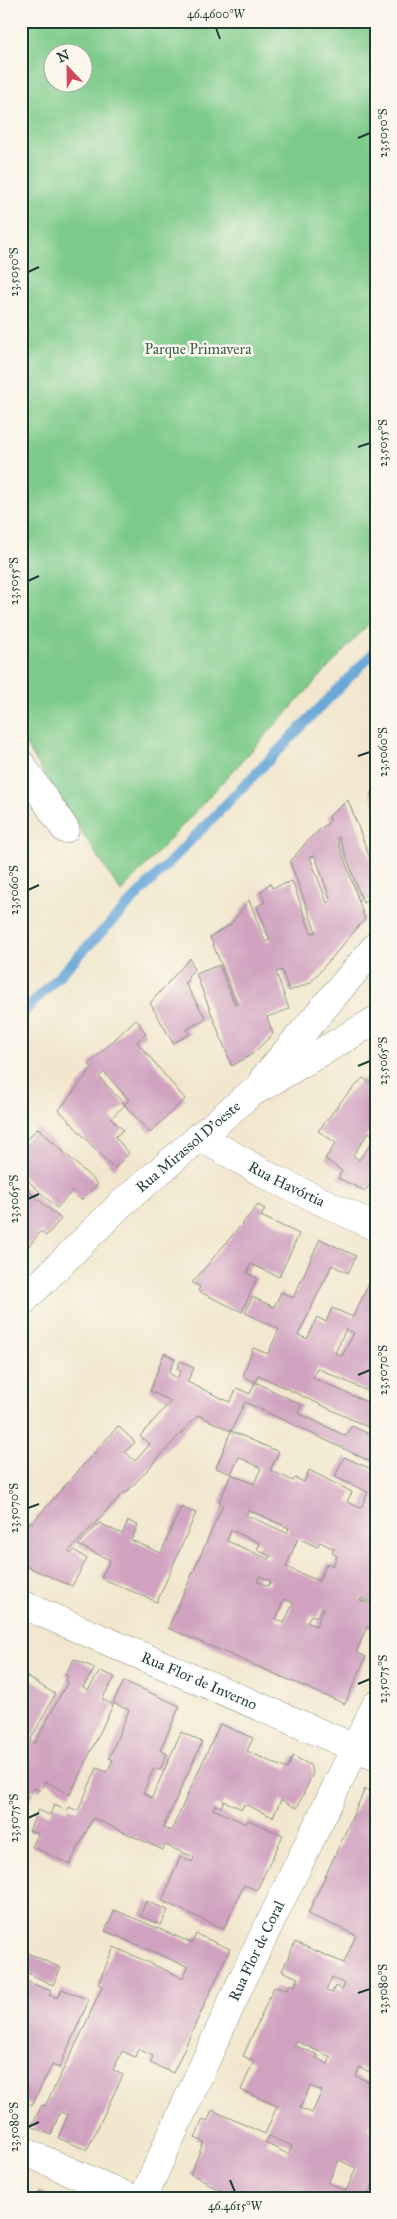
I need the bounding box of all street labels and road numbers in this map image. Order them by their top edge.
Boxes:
street label: Rua Mirassol D'oeste [132,1097,244,1196]
street label: Rua Havórtia [245,1157,328,1211]
street label: Rua Flor de Inverno [138,1648,260,1714]
street label: Rua Flor de Coral [225,1897,289,2004]

